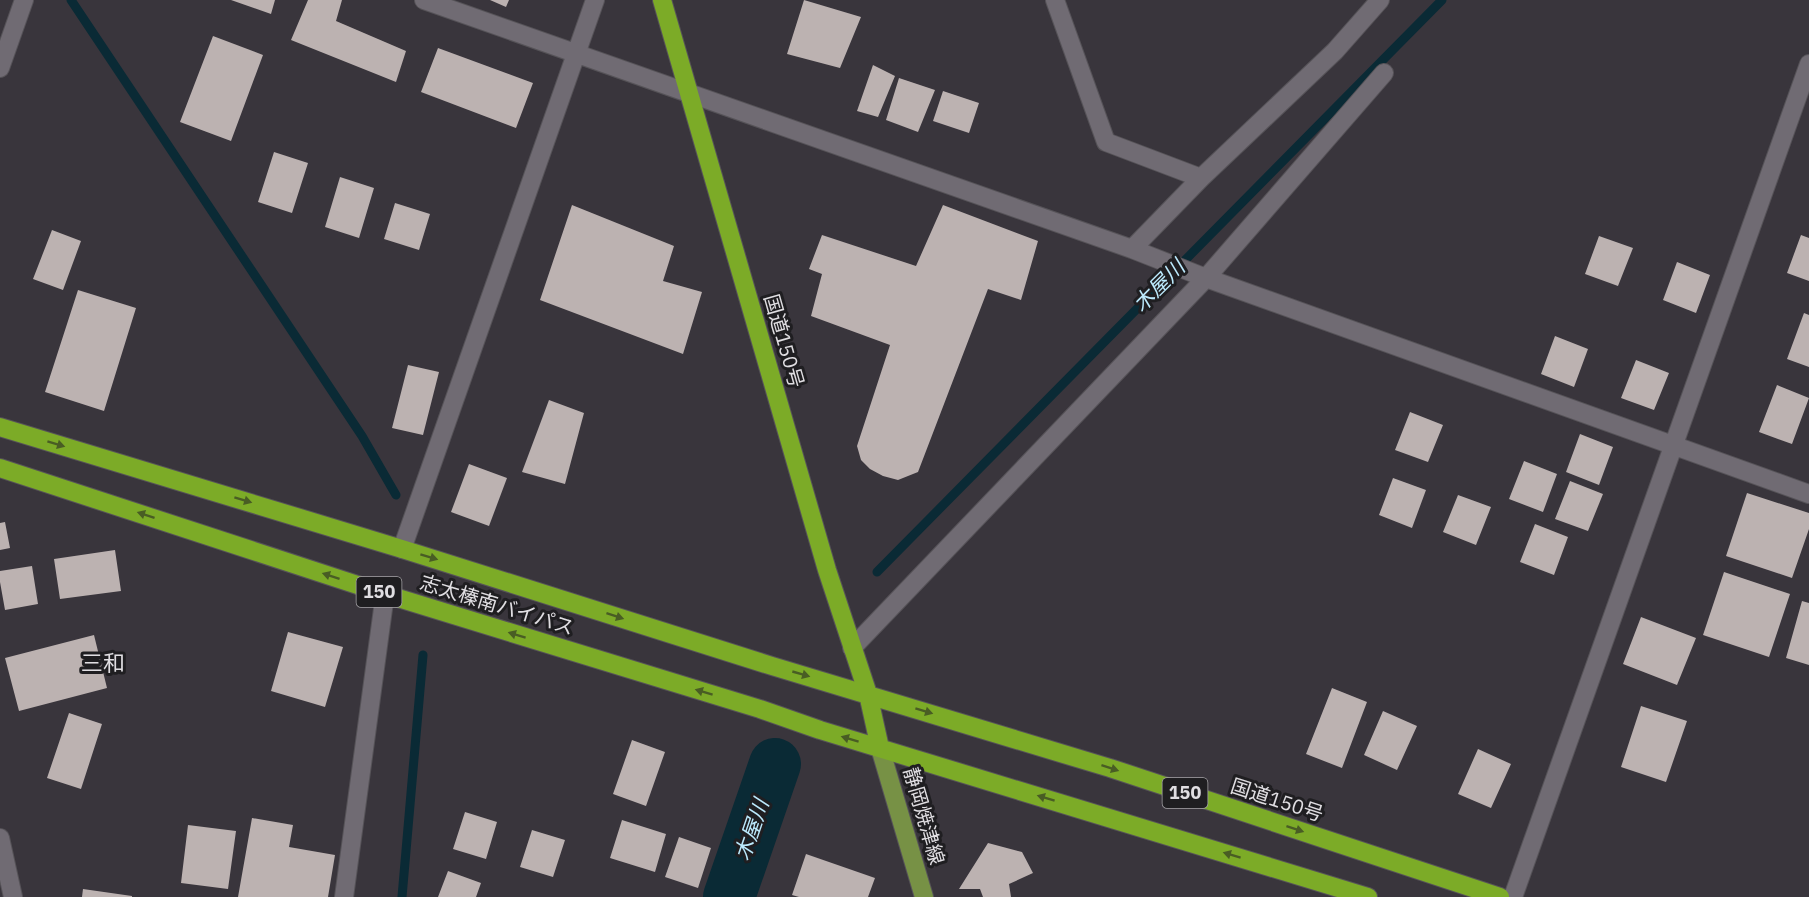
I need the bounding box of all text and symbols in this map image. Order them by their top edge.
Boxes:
water label: 木屋川 [1126,252,1192,317]
street label: 国道150号 [758,291,811,391]
one-way arrow [47,440,65,449]
one-way arrow [234,496,252,505]
one-way arrow [137,510,155,519]
one-way arrow [420,553,438,562]
street label: 志太榛南バイパス [417,568,577,641]
one-way arrow [322,571,340,581]
road number: 150 [356,577,401,607]
one-way arrow [606,612,624,621]
one-way arrow [508,630,526,639]
district label: 三和 [81,648,125,677]
one-way arrow [792,670,810,679]
one-way arrow [695,687,713,696]
one-way arrow [915,707,933,716]
one-way arrow [841,734,859,743]
street label: 静岡焼津線 [898,764,951,868]
one-way arrow [1101,764,1119,773]
street label: 国道150号 [1227,772,1327,827]
road number: 150 [1162,778,1208,808]
water label: 木屋川 [728,793,775,864]
one-way arrow [1037,793,1055,802]
one-way arrow [1286,825,1304,835]
one-way arrow [1223,850,1241,859]

